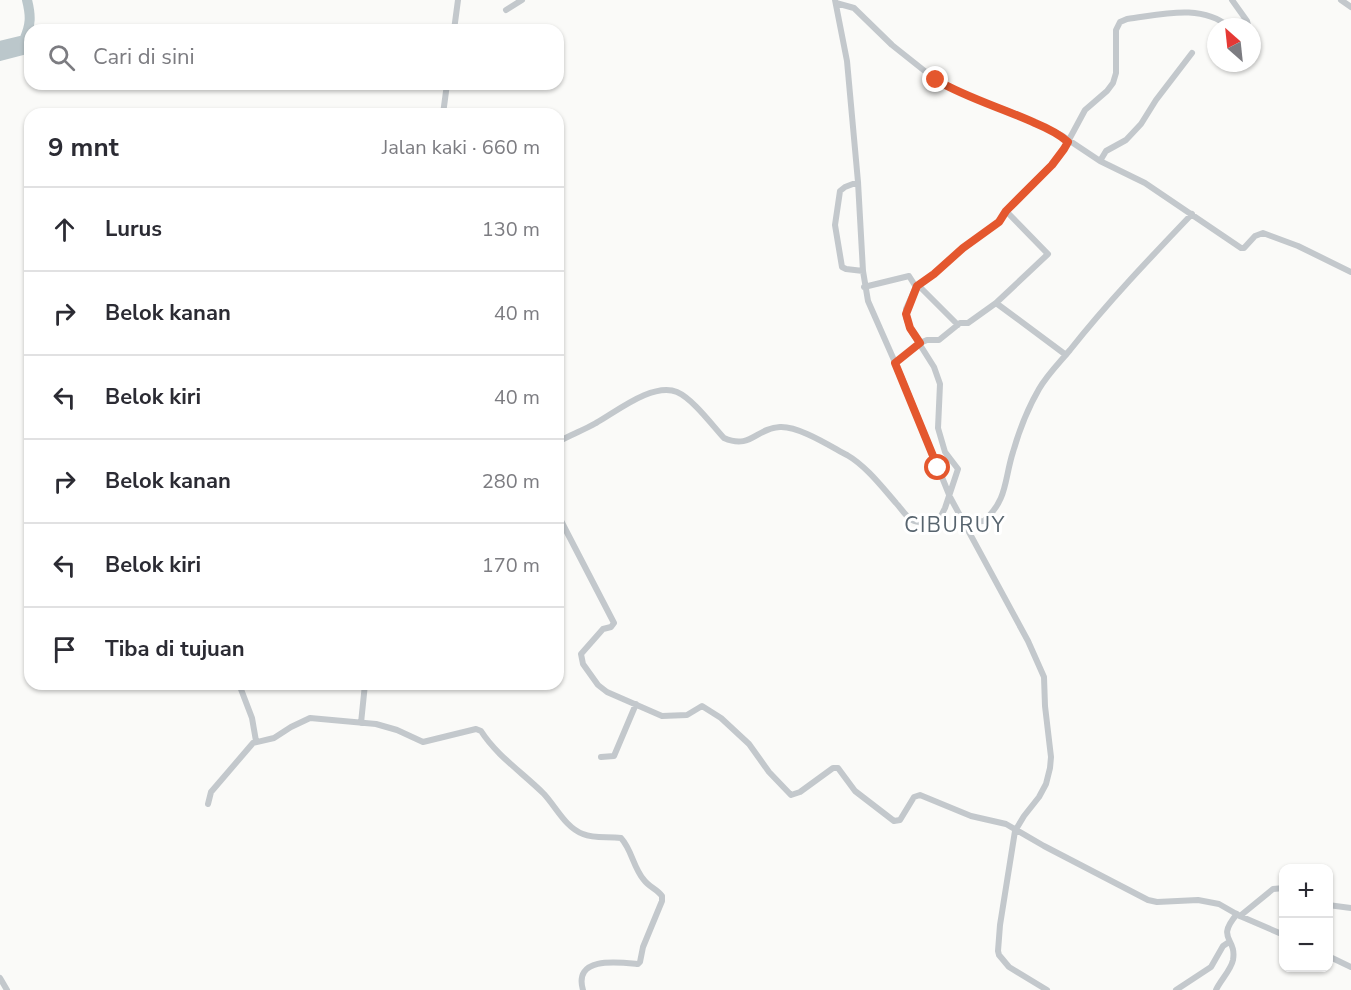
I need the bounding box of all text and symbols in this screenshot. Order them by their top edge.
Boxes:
north arrow [1207,18,1261,72]
search box [24,24,564,90]
icon: search [45,41,78,74]
text: Cari di sini [93,42,195,72]
route end [922,66,948,92]
text: 9 mnt [48,130,119,165]
text: Jalan kaki · 660 m [382,134,540,161]
icon: ahead [48,213,81,246]
text: Lurus [105,214,162,244]
text: 130 m [482,216,540,243]
icon: right [48,297,81,330]
text: Belok kanan [105,298,231,328]
text: 40 m [494,300,540,327]
icon: left [48,381,81,414]
text: Belok kiri [105,382,201,412]
text: 40 m [494,384,540,411]
route start [924,454,950,480]
icon: right [48,465,81,498]
text: Belok kanan [105,466,231,496]
text: 280 m [482,468,540,495]
district label: CIBURUY [904,511,1006,539]
icon: left [48,549,81,582]
text: Belok kiri [105,550,201,580]
text: 170 m [482,552,540,579]
icon: arrive [48,633,81,666]
text: Tiba di tujuan [105,634,245,664]
map controls [1279,864,1333,972]
button: + [1279,864,1333,918]
button: − [1279,918,1333,972]

